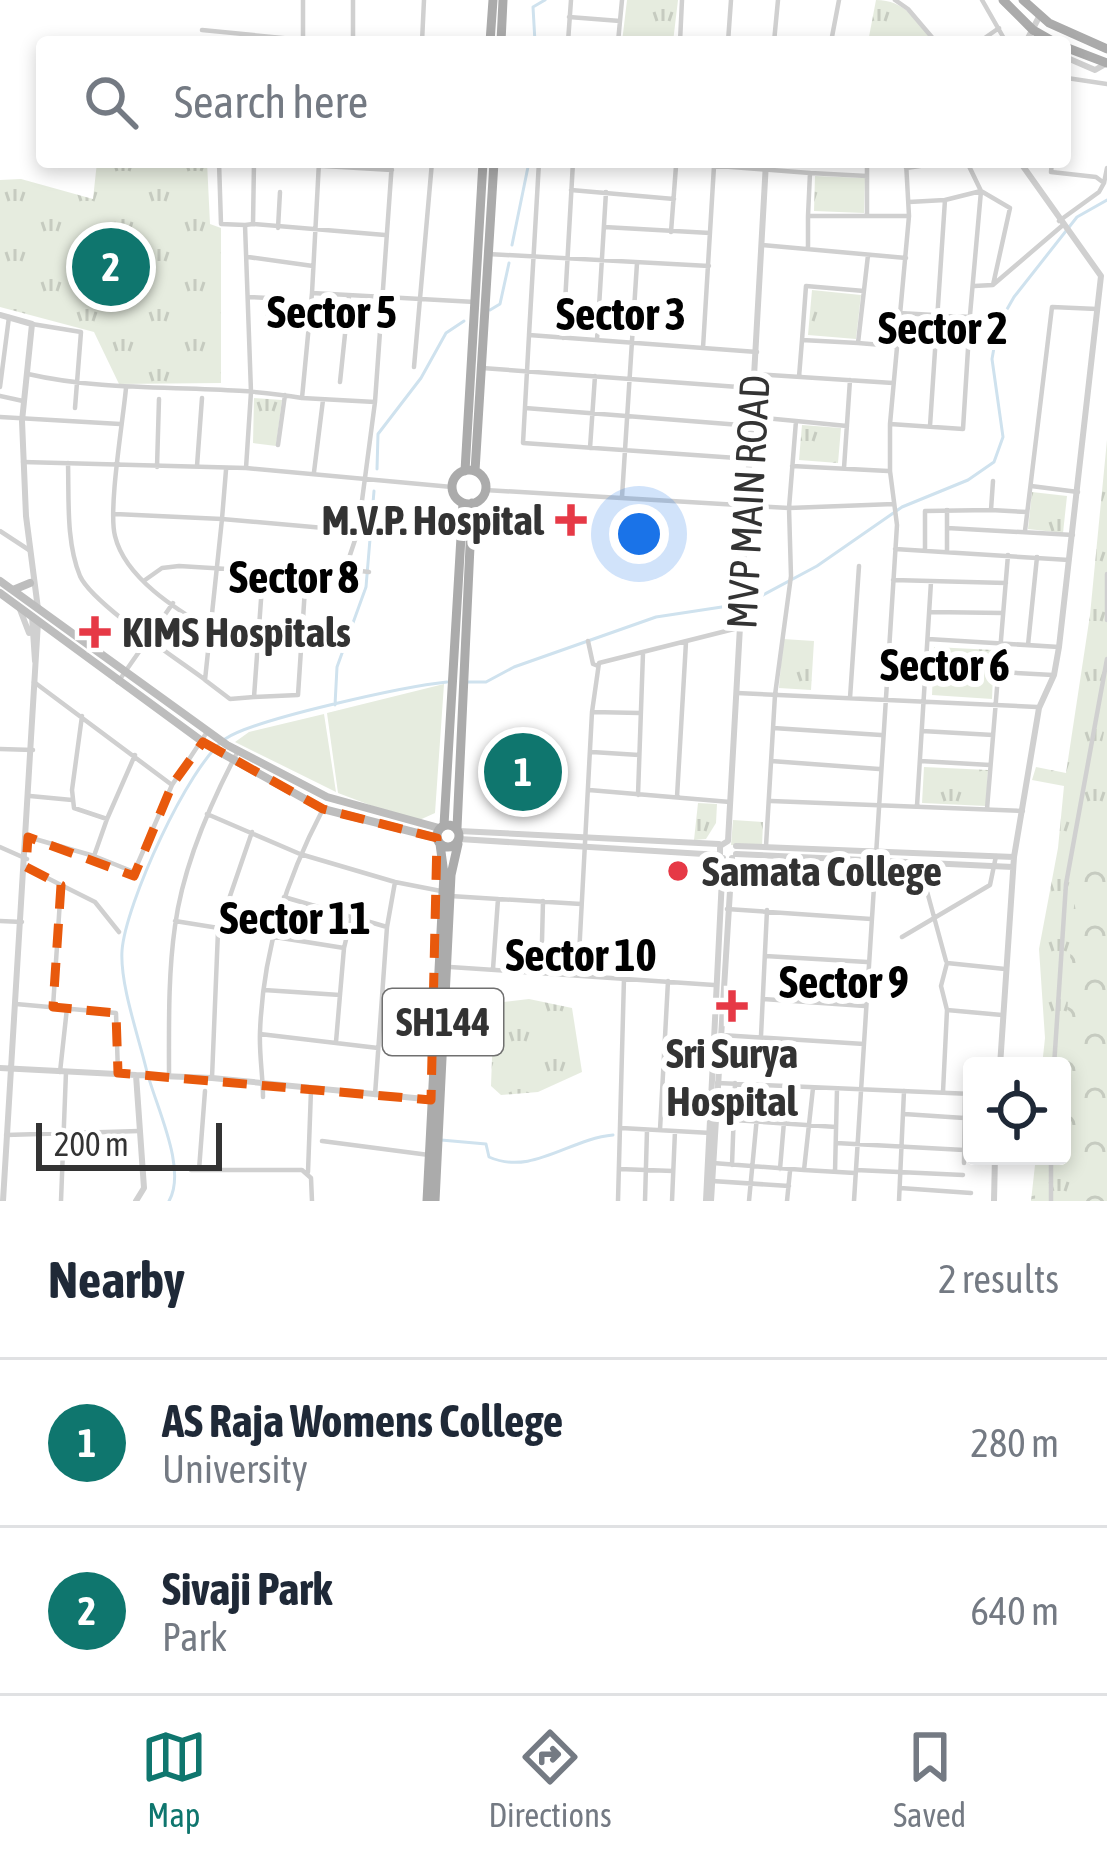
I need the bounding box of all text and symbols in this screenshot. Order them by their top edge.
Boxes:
search box [36,36,1071,168]
icon: search [78,69,144,135]
text: Search here [174,76,368,128]
pin: 2 [72,222,150,312]
district label: Sector 5 [267,286,397,338]
district label: Sector 3 [556,288,686,340]
district label: Sector 2 [878,302,1008,354]
street label: MVP MAIN ROAD [717,374,779,630]
place label: M.V.P. Hospital [322,496,545,544]
marker: M.V.P. Hospital [555,504,587,536]
your location [609,504,669,564]
district label: Sector 8 [229,551,359,603]
place label: KIMS Hospitals [122,608,351,656]
marker: KIMS Hospitals [79,616,111,648]
district label: Sector 6 [880,639,1010,691]
pin: 1 [484,727,562,817]
place label: Samata College [702,847,942,895]
marker: Samata College [665,858,691,884]
district label: Sector 11 [219,892,371,944]
district label: Sector 10 [505,929,657,981]
district label: Sector 9 [779,956,909,1008]
road number: SH144 [383,989,503,1055]
marker: Sri Surya Hospital [716,990,748,1022]
place label: Sri Surya Hospital [666,1029,799,1125]
map controls [963,1057,1071,1165]
button: locate [963,1057,1071,1165]
scale bar [36,1117,222,1170]
text: 200 m [54,1125,129,1163]
text: Nearby [48,1250,185,1309]
text: 2 results [938,1257,1059,1301]
text: AS Raja Womens College [162,1395,563,1447]
text: 1 [78,1421,96,1465]
text: 280 m [971,1421,1059,1465]
text: University [162,1447,308,1491]
text: Sivaji Park [162,1563,332,1615]
text: 2 [78,1589,96,1633]
text: 640 m [971,1589,1059,1633]
text: Park [162,1615,227,1659]
tab: Map [141,1724,207,1834]
tab: Directions [488,1724,612,1834]
tab: Saved [893,1724,966,1834]

